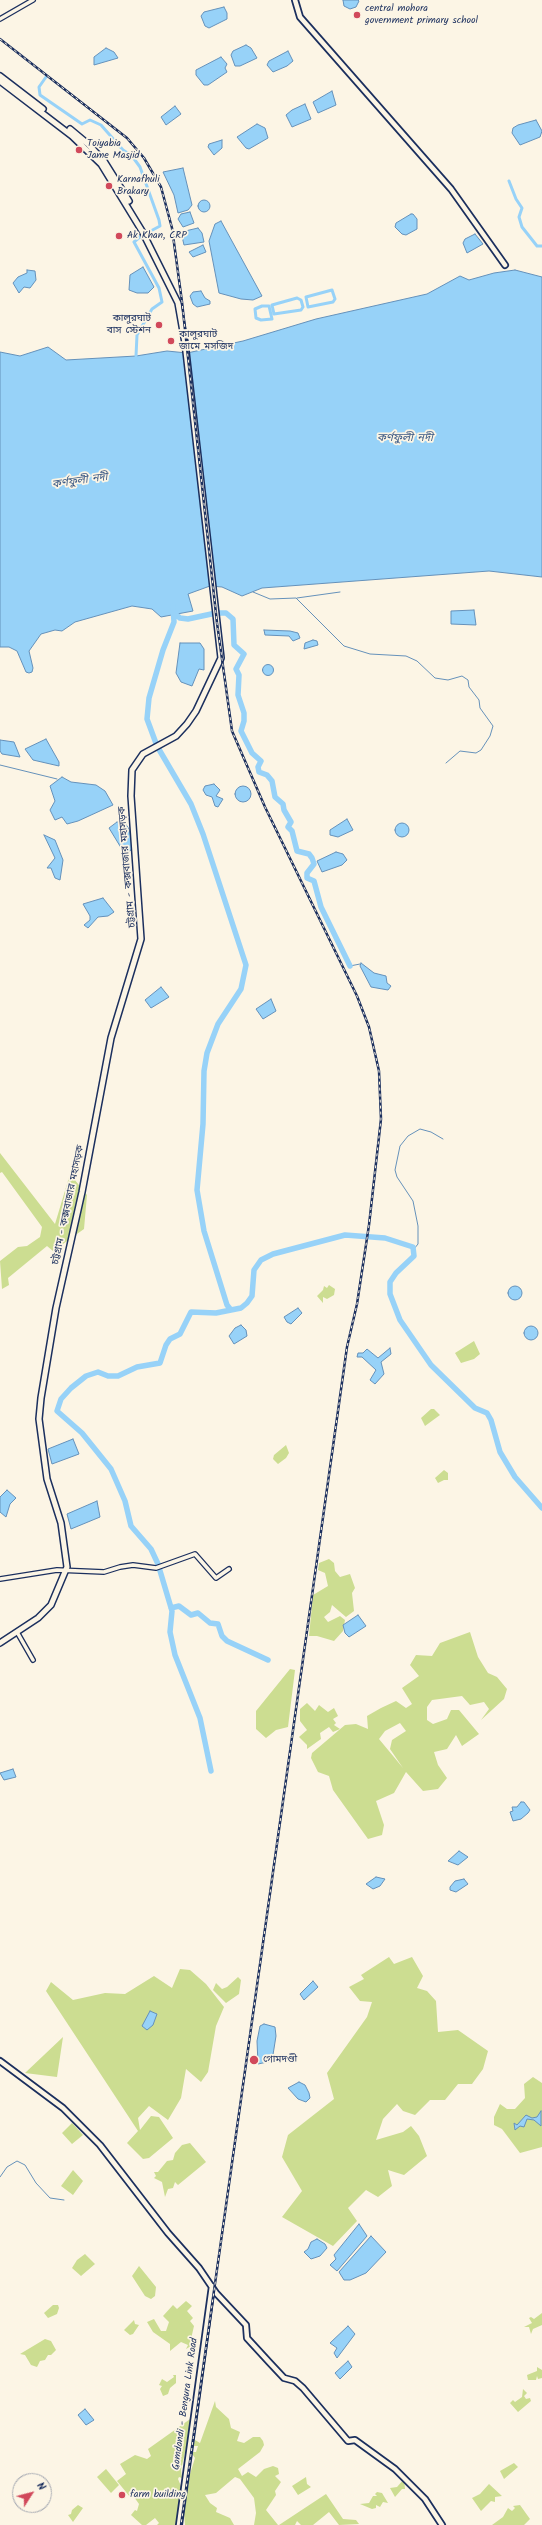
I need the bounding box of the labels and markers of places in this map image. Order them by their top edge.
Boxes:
place label: central mohora government primary school [365,3,478,26]
marker: central mohora government primary school [352,10,362,20]
place label: Toiyabia Jame Masjid [87,138,140,162]
marker: Toiyabia Jame Masjid [74,145,84,155]
place label: Karnafhuli Brakary [117,174,160,198]
marker: Karnafhuli Brakary [104,181,114,191]
place label: Ak Khan, CRP [127,230,187,242]
marker: Ak Khan, CRP [114,231,124,241]
place label: কালুরঘাট বাস স্টেশন [107,313,151,336]
marker: কালুরঘাট বাস স্টেশন [154,320,164,330]
place label: কালুরঘাট জামে মসজিদ [179,329,233,352]
marker: কালুরঘাট জামে মসজিদ [166,336,176,346]
marker: গোমদণ্ডী [248,2054,260,2066]
place label: গোমদণ্ডী [263,2054,297,2066]
place label: farm building [130,2489,186,2501]
marker: farm building [117,2490,127,2500]

